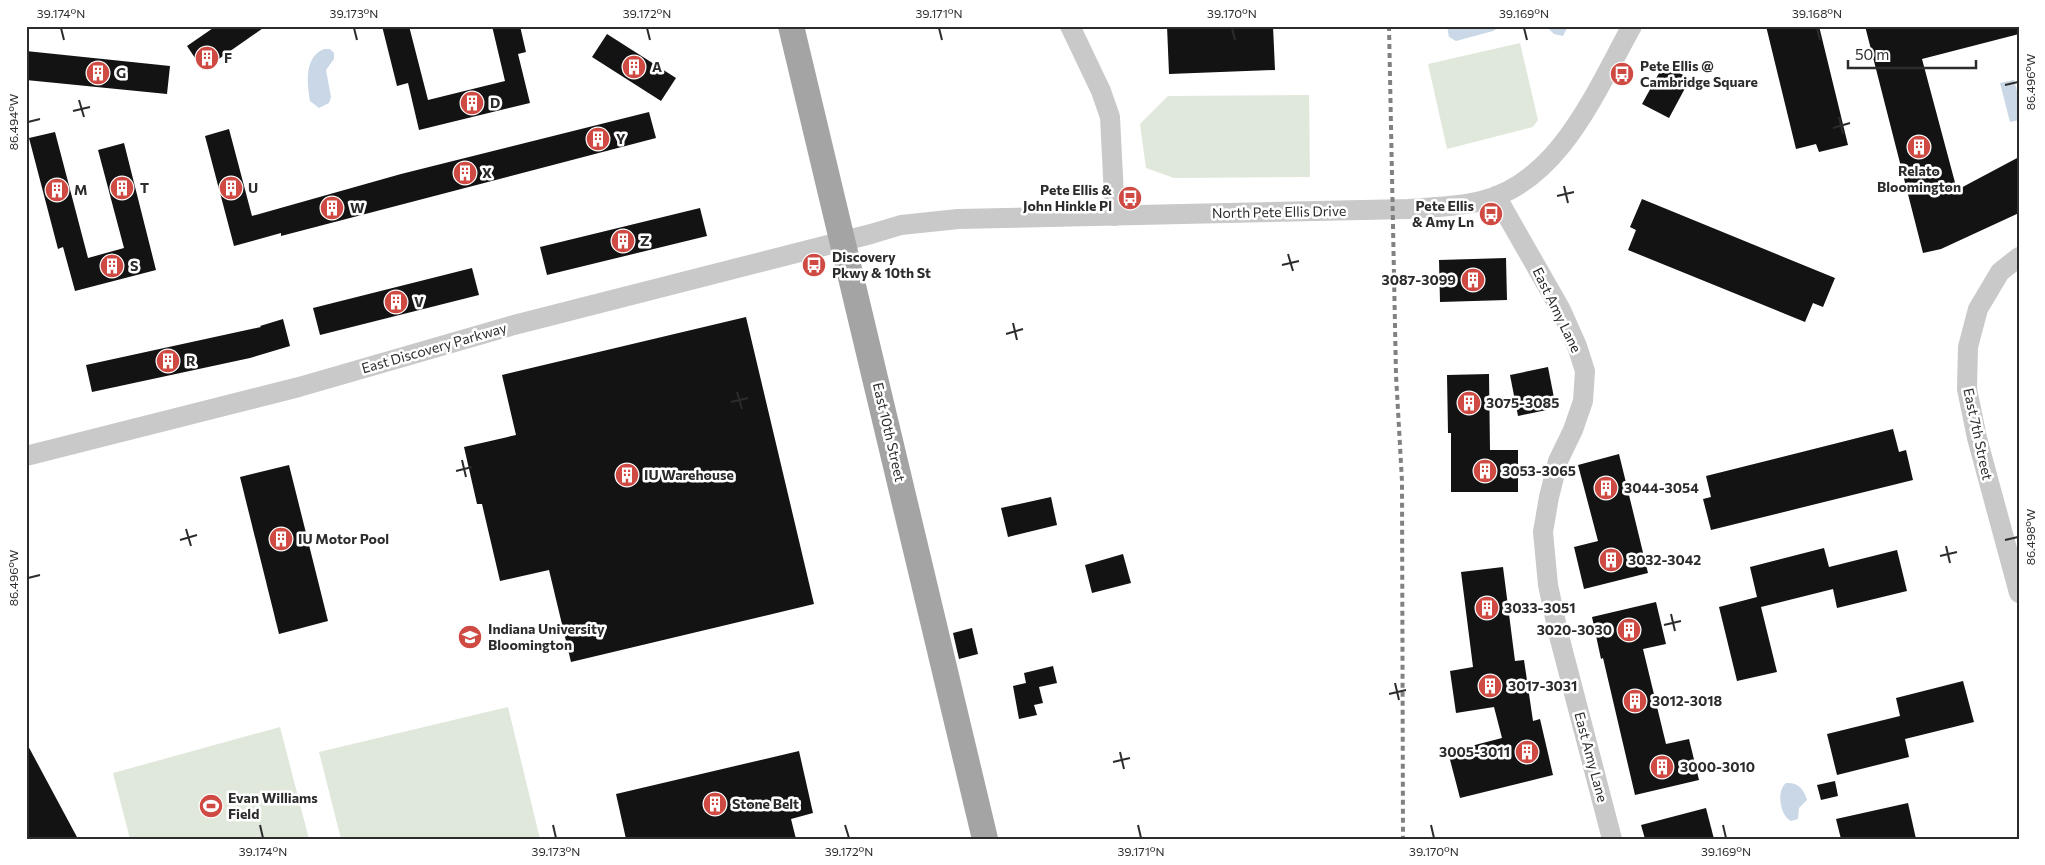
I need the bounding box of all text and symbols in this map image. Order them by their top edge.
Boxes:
text: 39.174°N [37,6,85,20]
text: 39.173°N [330,6,378,20]
text: 39.172°N [623,6,671,20]
text: 39.171°N [915,6,963,20]
text: 39.170°N [1207,6,1257,20]
text: 39.169°N [1499,6,1549,20]
text: 39.168°N [1792,6,1842,20]
scale bar [1848,38,1975,70]
building icon: F [194,45,220,71]
text: 50 m [1855,45,1889,63]
place label: F [224,49,232,66]
building icon: A [621,54,647,80]
text: 86.496°W [2023,54,2037,110]
place label: Pete Ellis @ Cambridge Square [1640,57,1758,90]
place label: A [652,58,662,75]
building icon: G [85,60,111,86]
bus stop icon: Pete Ellis @ Cambridge Square [1609,61,1635,87]
place label: G [116,64,126,81]
building icon: D [459,90,485,116]
text: 86.494°W [6,94,20,150]
place label: D [490,94,500,111]
building icon: Y [585,126,611,152]
place label: Y [616,130,626,147]
building icon: Relato Bloomington [1906,134,1932,160]
building icon: X [452,160,478,186]
place label: Relato Bloomington [1877,162,1961,195]
place label: X [482,164,492,181]
building icon: T [109,175,135,201]
building icon: U [218,175,244,201]
building icon: M [44,177,70,203]
place label: T [140,179,149,196]
place label: U [248,179,258,196]
place label: M [74,181,88,198]
place label: Pete Ellis & John Hinkle Pl [1023,181,1112,214]
bus stop icon: Pete Ellis & John Hinkle Pl [1117,185,1143,211]
building icon: W [319,195,345,221]
place label: Pete Ellis & Amy Ln [1412,197,1474,230]
place label: W [350,199,365,216]
bus stop icon: Pete Ellis & Amy Ln [1478,201,1504,227]
street label: North Pete Ellis Drive [1212,202,1346,221]
building icon: Z [610,228,636,254]
place label: Z [640,232,650,249]
place label: Discovery Pkwy & 10th St [832,248,931,281]
bus stop icon: Discovery Pkwy & 10th St [801,252,827,278]
building icon: S [99,253,125,279]
place label: S [130,257,138,274]
street label: East Amy Lane [1529,264,1585,355]
building icon: 3087-3099 [1460,267,1486,293]
place label: 3087-3099 [1382,271,1456,288]
building icon: V [383,289,409,315]
place label: V [414,293,424,310]
street label: East Discovery Parkway [359,319,508,376]
building icon: R [155,348,181,374]
place label: R [186,352,196,369]
street label: East 10th Street [870,381,909,484]
street label: East 7th Street [1960,386,1997,482]
building icon: 3075-3085 [1456,390,1482,416]
place label: 3075-3085 [1486,394,1559,411]
building icon: 3053-3065 [1472,458,1498,484]
building icon: IU Warehouse [614,462,640,488]
place label: 3053-3065 [1502,462,1576,479]
place label: IU Warehouse [644,466,734,483]
building icon: 3044-3054 [1593,475,1619,501]
place label: 3044-3054 [1624,479,1699,496]
text: 86.498°W [2023,509,2037,565]
building icon: IU Motor Pool [268,526,294,552]
place label: IU Motor Pool [298,530,389,547]
building icon: 3032-3042 [1598,547,1624,573]
text: 86.496°W [6,550,20,606]
place label: 3032-3042 [1628,551,1701,568]
building icon: 3033-3051 [1474,595,1500,621]
place label: 3033-3051 [1504,599,1576,616]
building icon: 3020-3030 [1616,617,1642,643]
place label: Indiana University Bloomington [488,620,605,653]
place label: 3020-3030 [1537,621,1612,638]
school or university icon: Indiana University Bloomington [457,624,483,650]
building icon: 3017-3031 [1477,673,1503,699]
place label: 3017-3031 [1508,677,1577,694]
building icon: 3012-3018 [1622,688,1648,714]
place label: 3012-3018 [1652,692,1723,709]
street label: East Amy Lane [1571,710,1612,804]
building icon: 3005-3011 [1514,739,1540,765]
place label: 3005-3011 [1439,743,1510,760]
building icon: 3000-3010 [1649,754,1675,780]
place label: 3000-3010 [1680,758,1755,775]
place label: Evan Williams Field [228,789,318,822]
building icon: Stone Belt [702,791,728,817]
sports icon: Evan Williams Field [198,793,224,819]
place label: Stone Belt [732,795,799,812]
text: 39.174°N [239,844,287,858]
text: 39.173°N [532,844,580,858]
text: 39.172°N [825,844,873,858]
text: 39.171°N [1117,844,1165,858]
text: 39.170°N [1409,844,1459,858]
text: 39.169°N [1701,844,1751,858]

